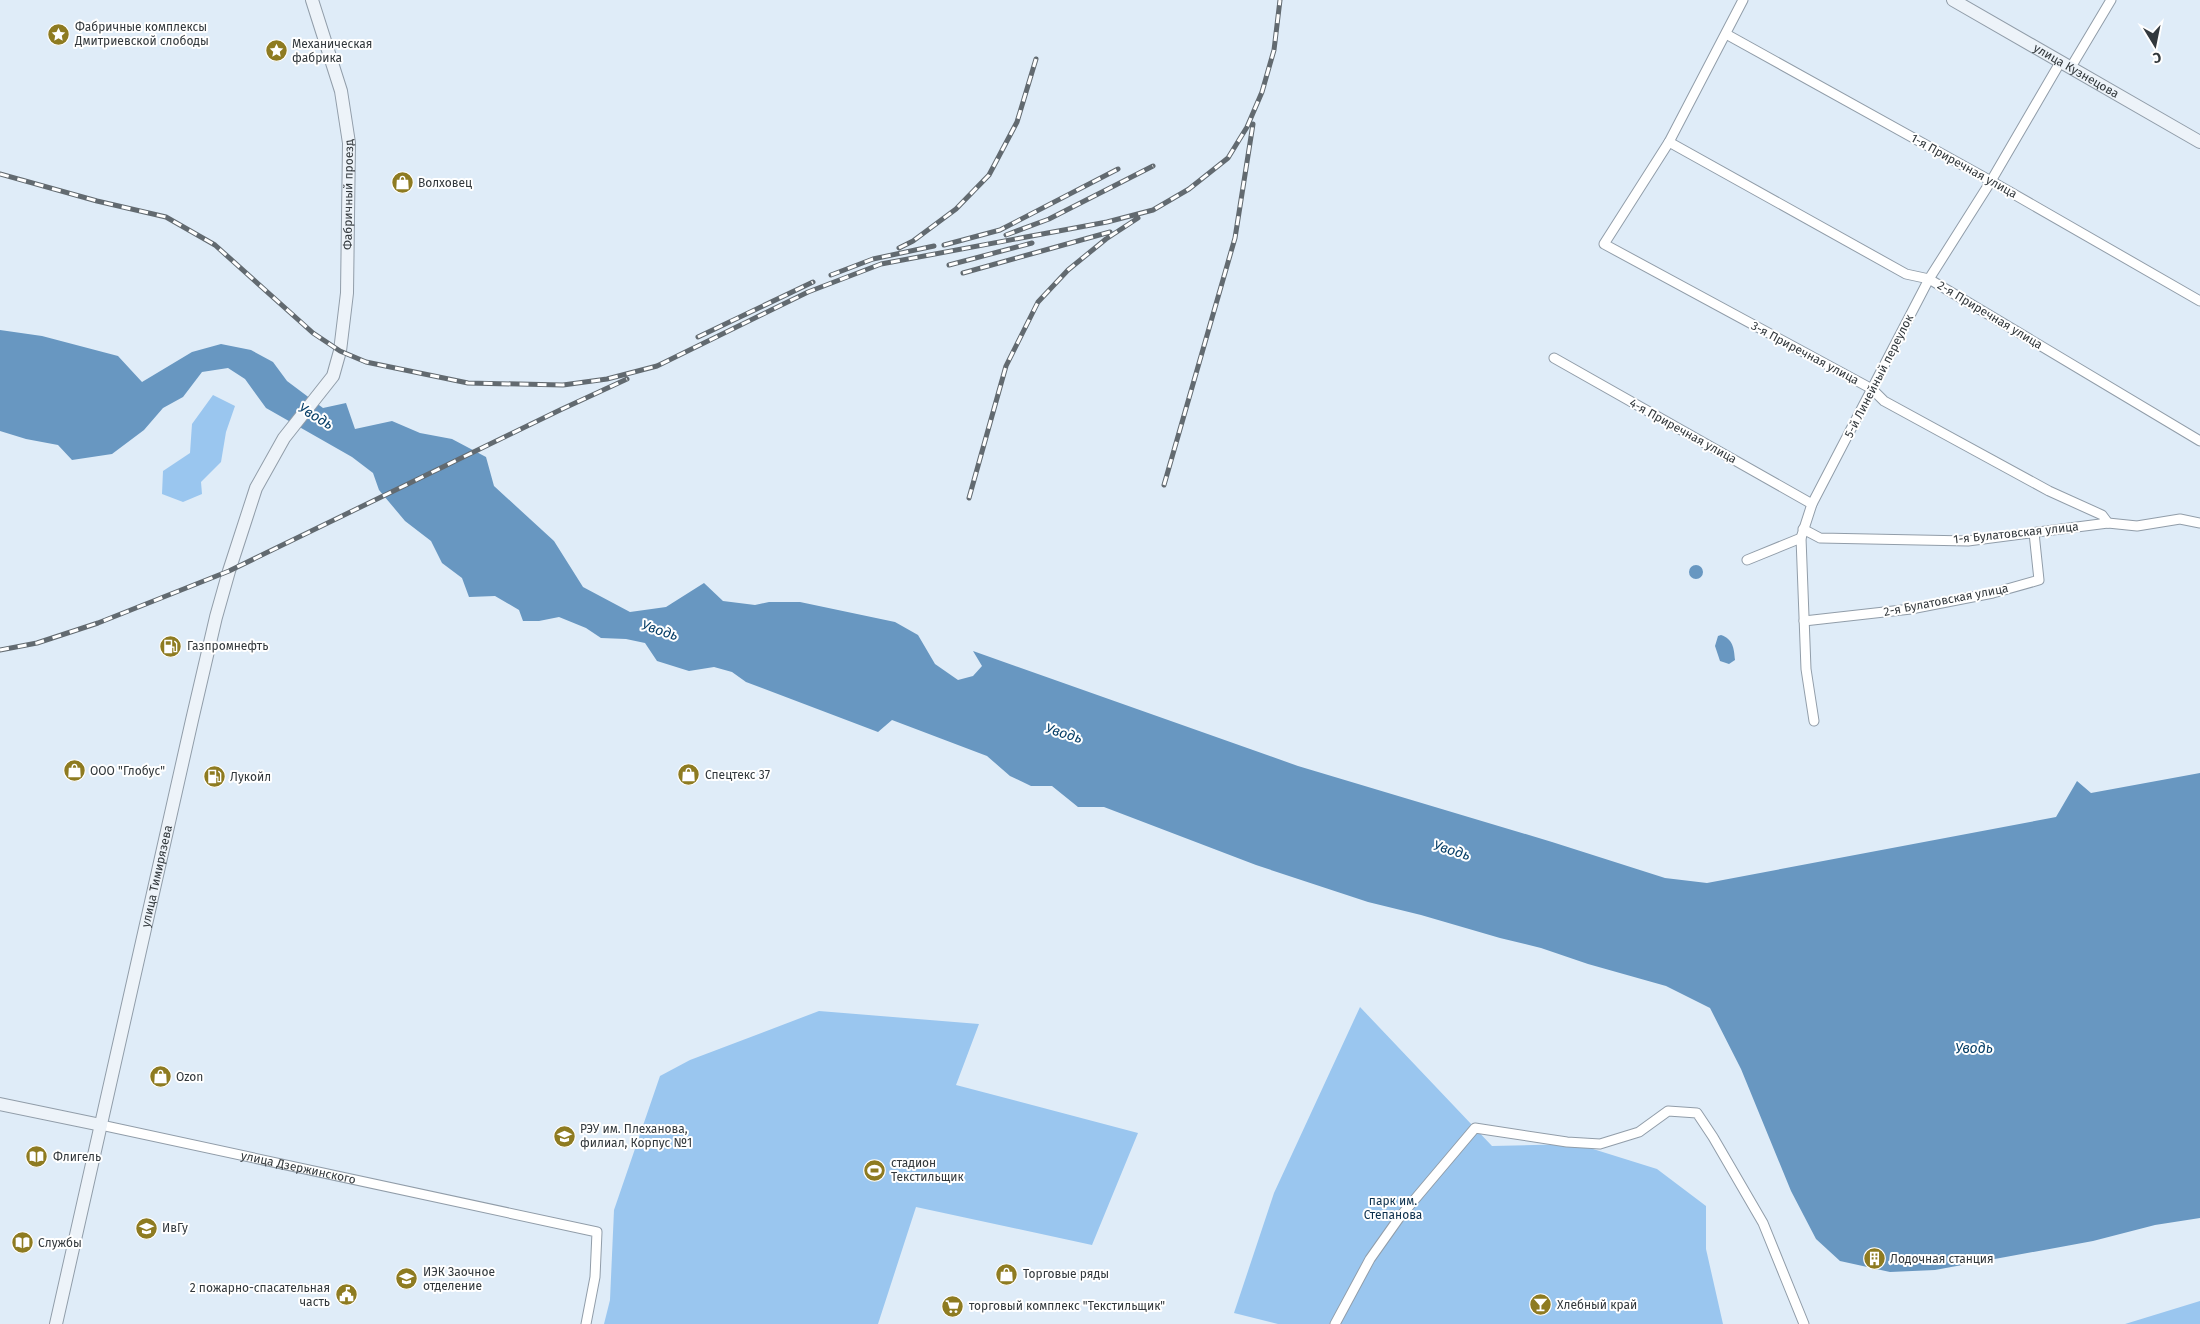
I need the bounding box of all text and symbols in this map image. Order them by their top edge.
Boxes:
place label: Фабричные комплексы Дмитриевской слободы [74,20,209,48]
north arrow [2130,20,2180,70]
place icon: Фабричные комплексы Дмитриевской слободы [47,22,71,46]
place label: Механическая фабрика [292,37,372,65]
place icon: Механическая фабрика [264,39,288,63]
street label: улица Кузнецова [2031,41,2121,101]
text: С [2152,48,2163,66]
street label: 1-я Приречная улица [1908,131,2020,201]
street label: Фабричный проезд [341,138,356,250]
shop icon: Волховец [390,171,414,195]
place label: Волховец [418,176,472,190]
street label: 2-я Приречная улица [1935,278,2045,352]
street label: 5-й Линейный переулок [1842,311,1917,440]
street label: 3-я Приречная улица [1749,319,1861,387]
street label: 4-я Приречная улица [1627,396,1739,466]
water label: Уводь [295,399,336,433]
street label: 1-я Булатовская улица [1953,519,2079,547]
street label: 2-я Булатовская улица [1883,581,2009,619]
water label: Уводь [639,617,680,644]
fuel station icon: Газпромнефть [159,634,183,658]
place label: Газпромнефть [187,639,268,653]
water label: Уводь [1043,720,1084,747]
shop icon: ООО "Глобус" [62,759,86,783]
shop icon: Спецтекс 37 [677,763,701,787]
place label: ООО "Глобус" [90,764,165,778]
fuel station icon: Лукойл [202,765,226,789]
place label: Спецтекс 37 [705,768,770,782]
place label: Лукойл [230,770,271,784]
street label: улица Тимирязева [139,824,175,929]
water label: Уводь [1431,837,1472,864]
water label: Уводь [1955,1040,1993,1057]
shop icon: Ozon [148,1065,172,1089]
place label: Ozon [176,1070,203,1084]
place label: РЭУ им. Плеханова, филиал, Корпус №1 [580,1122,692,1150]
school or university icon: РЭУ им. Плеханова, филиал, Корпус №1 [552,1124,576,1148]
library icon: Флигель [25,1145,49,1169]
street label: улица Дзержинского [240,1148,357,1187]
place label: Флигель [53,1150,101,1164]
place label: стадион Текстильщик [891,1156,964,1184]
sports icon: стадион Текстильщик [863,1158,887,1182]
park label: парк им. Степанова [1364,1194,1422,1222]
school or university icon: ИвГу [134,1216,158,1240]
place label: ИвГу [162,1221,188,1235]
library icon: Службы [10,1231,34,1255]
place label: Службы [38,1236,82,1250]
building icon: Лодочная станция [1862,1247,1886,1271]
place label: Лодочная станция [1890,1252,1994,1266]
shop icon: Торговые ряды [995,1262,1019,1286]
place label: ИЭК Заочное отделение [423,1265,495,1293]
school or university icon: ИЭК Заочное отделение [395,1267,419,1291]
place label: Торговые ряды [1023,1267,1109,1281]
place label: 2 пожарно-спасательная часть [190,1281,330,1309]
public building icon: 2 пожарно-спасательная часть [334,1283,358,1307]
bar icon: Хлебный край [1529,1293,1553,1317]
supermarket icon: торговый комплекс "Текстильщик" [941,1294,965,1318]
place label: Хлебный край [1557,1298,1637,1312]
place label: торговый комплекс "Текстильщик" [969,1299,1165,1313]

